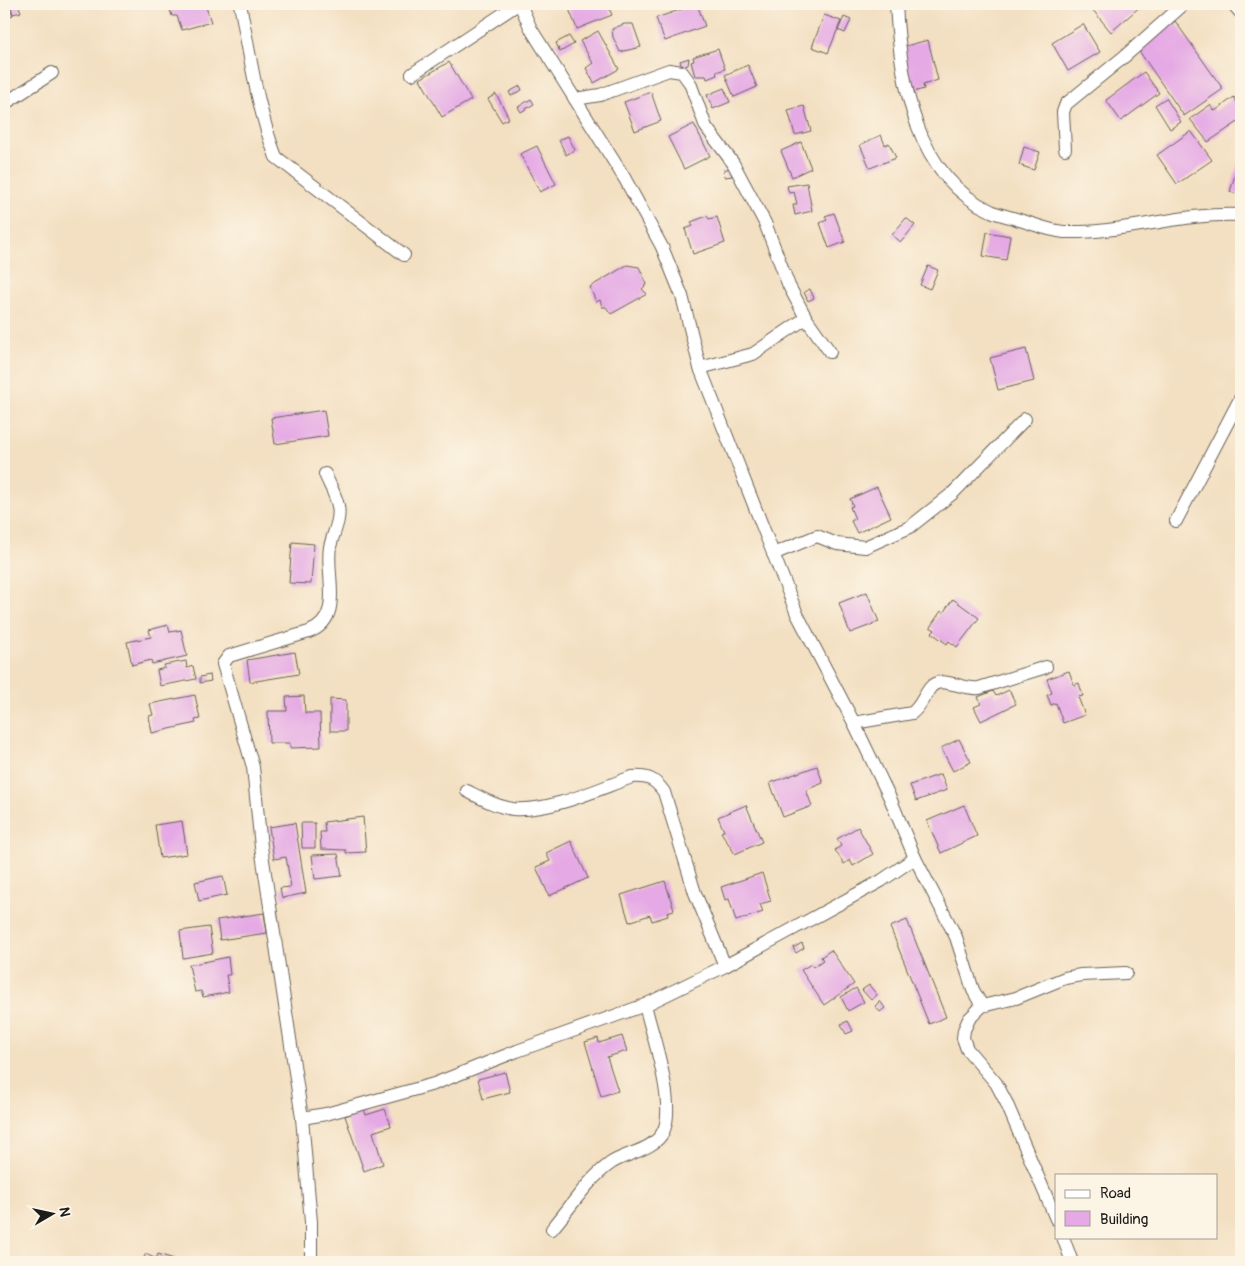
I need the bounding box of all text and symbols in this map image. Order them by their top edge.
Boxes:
legend [1055,1174,1218,1238]
text: Road [1100,1184,1131,1203]
north arrow [28,1188,78,1238]
text: N [55,1206,73,1218]
text: Building [1100,1210,1148,1229]

